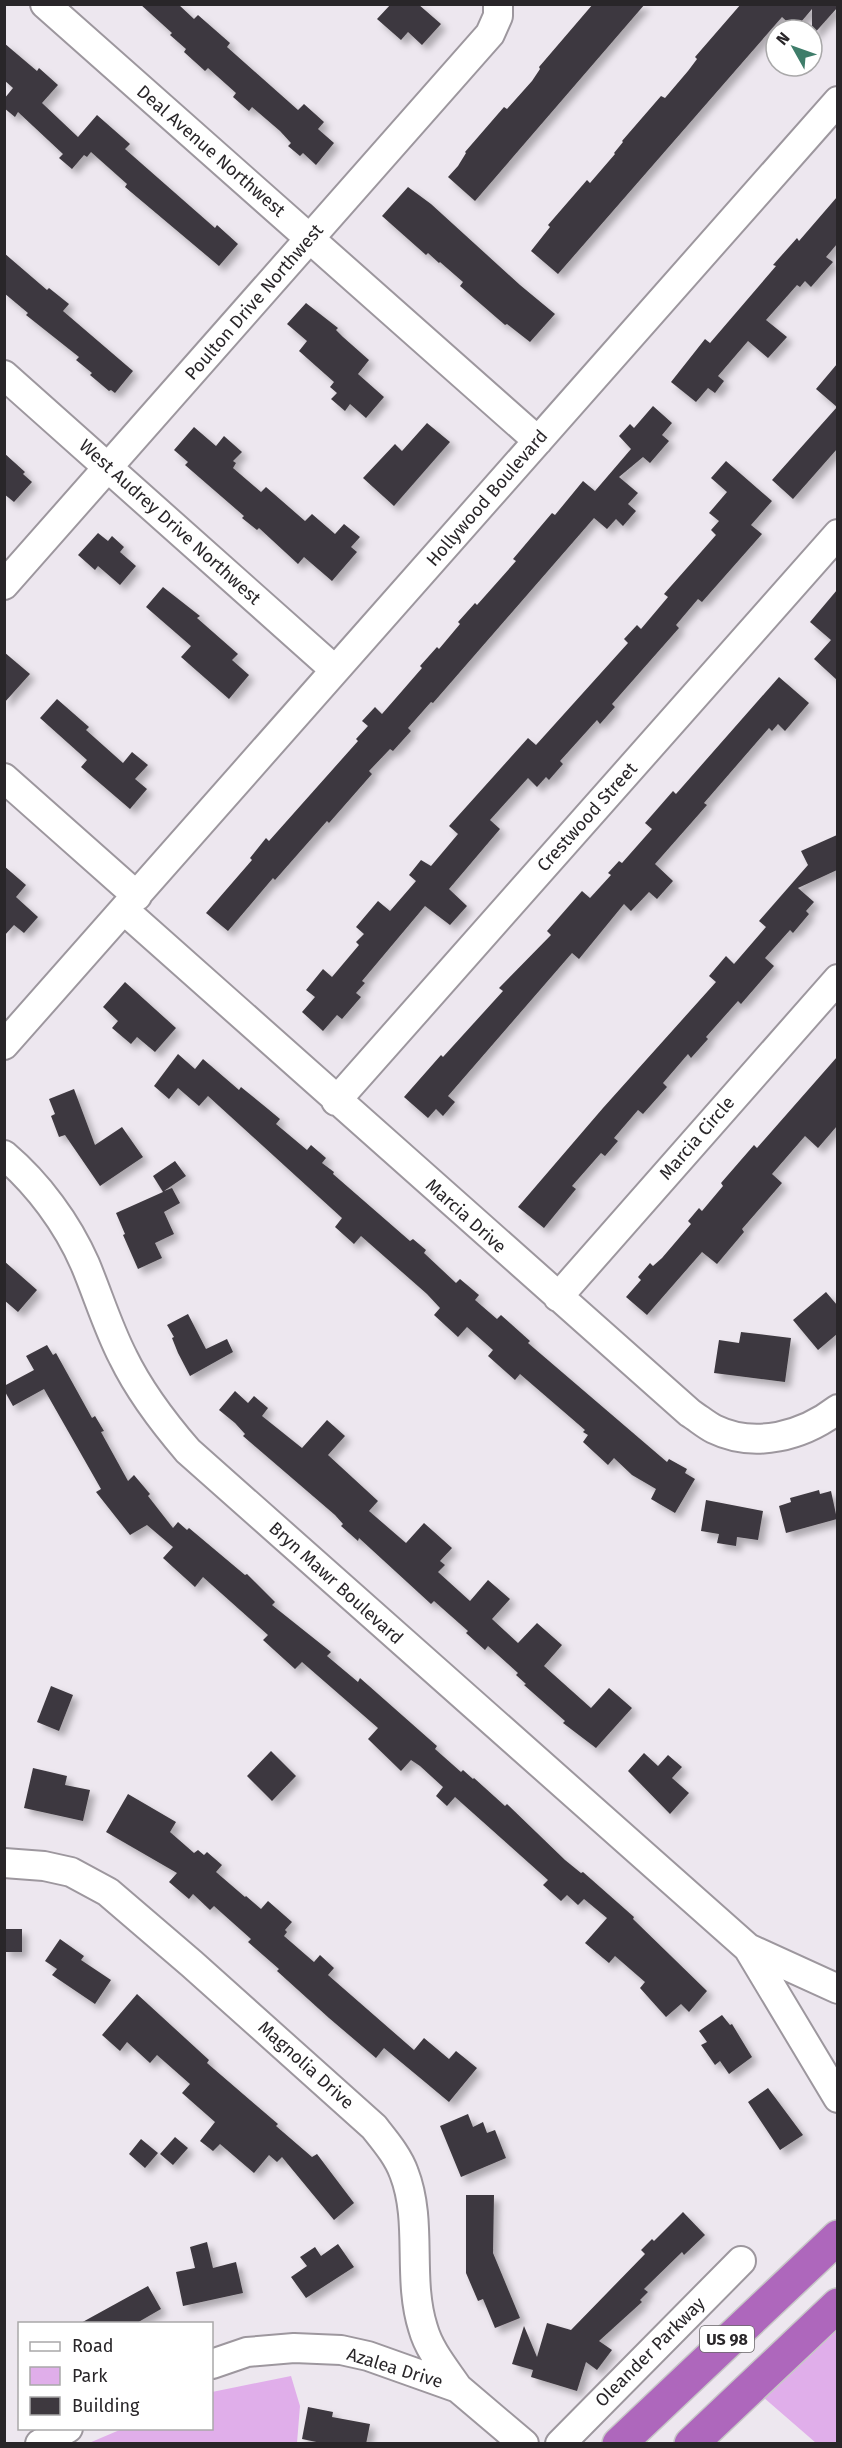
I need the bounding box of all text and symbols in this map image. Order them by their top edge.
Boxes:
north arrow [764,18,824,78]
text: N [772,29,794,49]
street label: Deal Avenue Northwest [132,80,290,222]
street label: Poulton Drive Northwest [180,219,328,385]
street label: Hollywood Boulevard [422,425,552,571]
street label: West Audrey Drive Northwest [75,435,266,610]
street label: Crestwood Street [532,758,642,876]
street label: Marcia Circle [655,1092,739,1184]
street label: Marcia Drive [421,1174,511,1258]
street label: Bryn Mawr Boulevard [264,1517,408,1649]
street label: Magnolia Drive [254,2016,358,2114]
street label: Oleander Parkway [590,2292,710,2412]
legend [18,2322,213,2430]
road number: US 98 [700,2326,754,2352]
text: Road [72,2335,114,2357]
street label: Azalea Drive [344,2343,446,2393]
text: Park [72,2365,108,2387]
text: Building [72,2395,140,2417]

